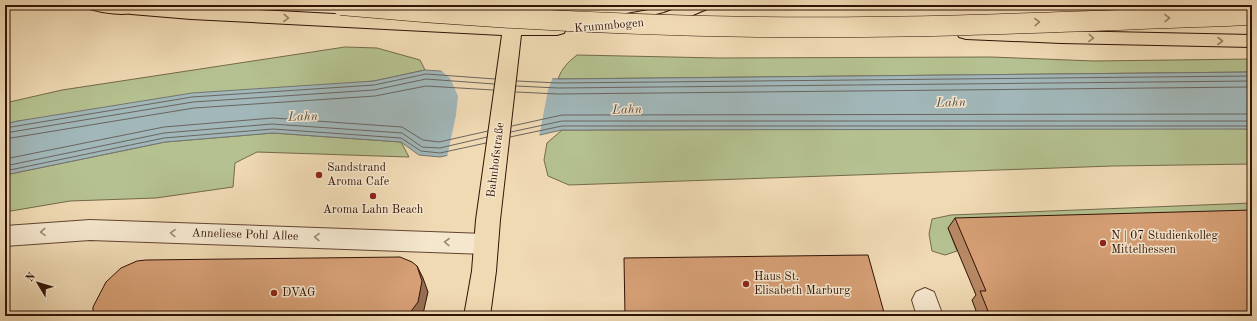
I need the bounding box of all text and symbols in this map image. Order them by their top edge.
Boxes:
one-way arrow [283,13,289,22]
one-way arrow [1164,14,1170,22]
street label: Krummbogen [574,17,645,35]
one-way arrow [1034,18,1040,27]
one-way arrow [1088,34,1094,42]
one-way arrow [1217,37,1223,45]
water label: Lahn [935,96,967,110]
water label: Lahn [611,103,643,117]
water label: Lahn [287,110,319,124]
street label: Bahnhofstraße [485,121,507,198]
place label: Sandstrand Aroma Cafe [327,162,390,188]
marker: Sandstrand Aroma Cafe [314,170,324,180]
marker: Aroma Lahn Beach [368,191,378,201]
place label: Aroma Lahn Beach [323,204,424,216]
street label: Anneliese Pohl Allee [191,227,299,243]
one-way arrow [40,228,46,236]
one-way arrow [170,228,176,237]
place label: N | 07 Studienkolleg Mittelhessen [1111,230,1218,256]
one-way arrow [314,233,320,242]
one-way arrow [444,238,450,246]
marker: N | 07 Studienkolleg Mittelhessen [1098,238,1108,248]
north arrow [18,263,58,303]
text: N [24,271,39,284]
place label: Haus St. Elisabeth Marburg [754,271,851,297]
marker: Haus St. Elisabeth Marburg [741,279,751,289]
place label: DVAG [282,287,316,299]
marker: DVAG [269,288,279,298]

